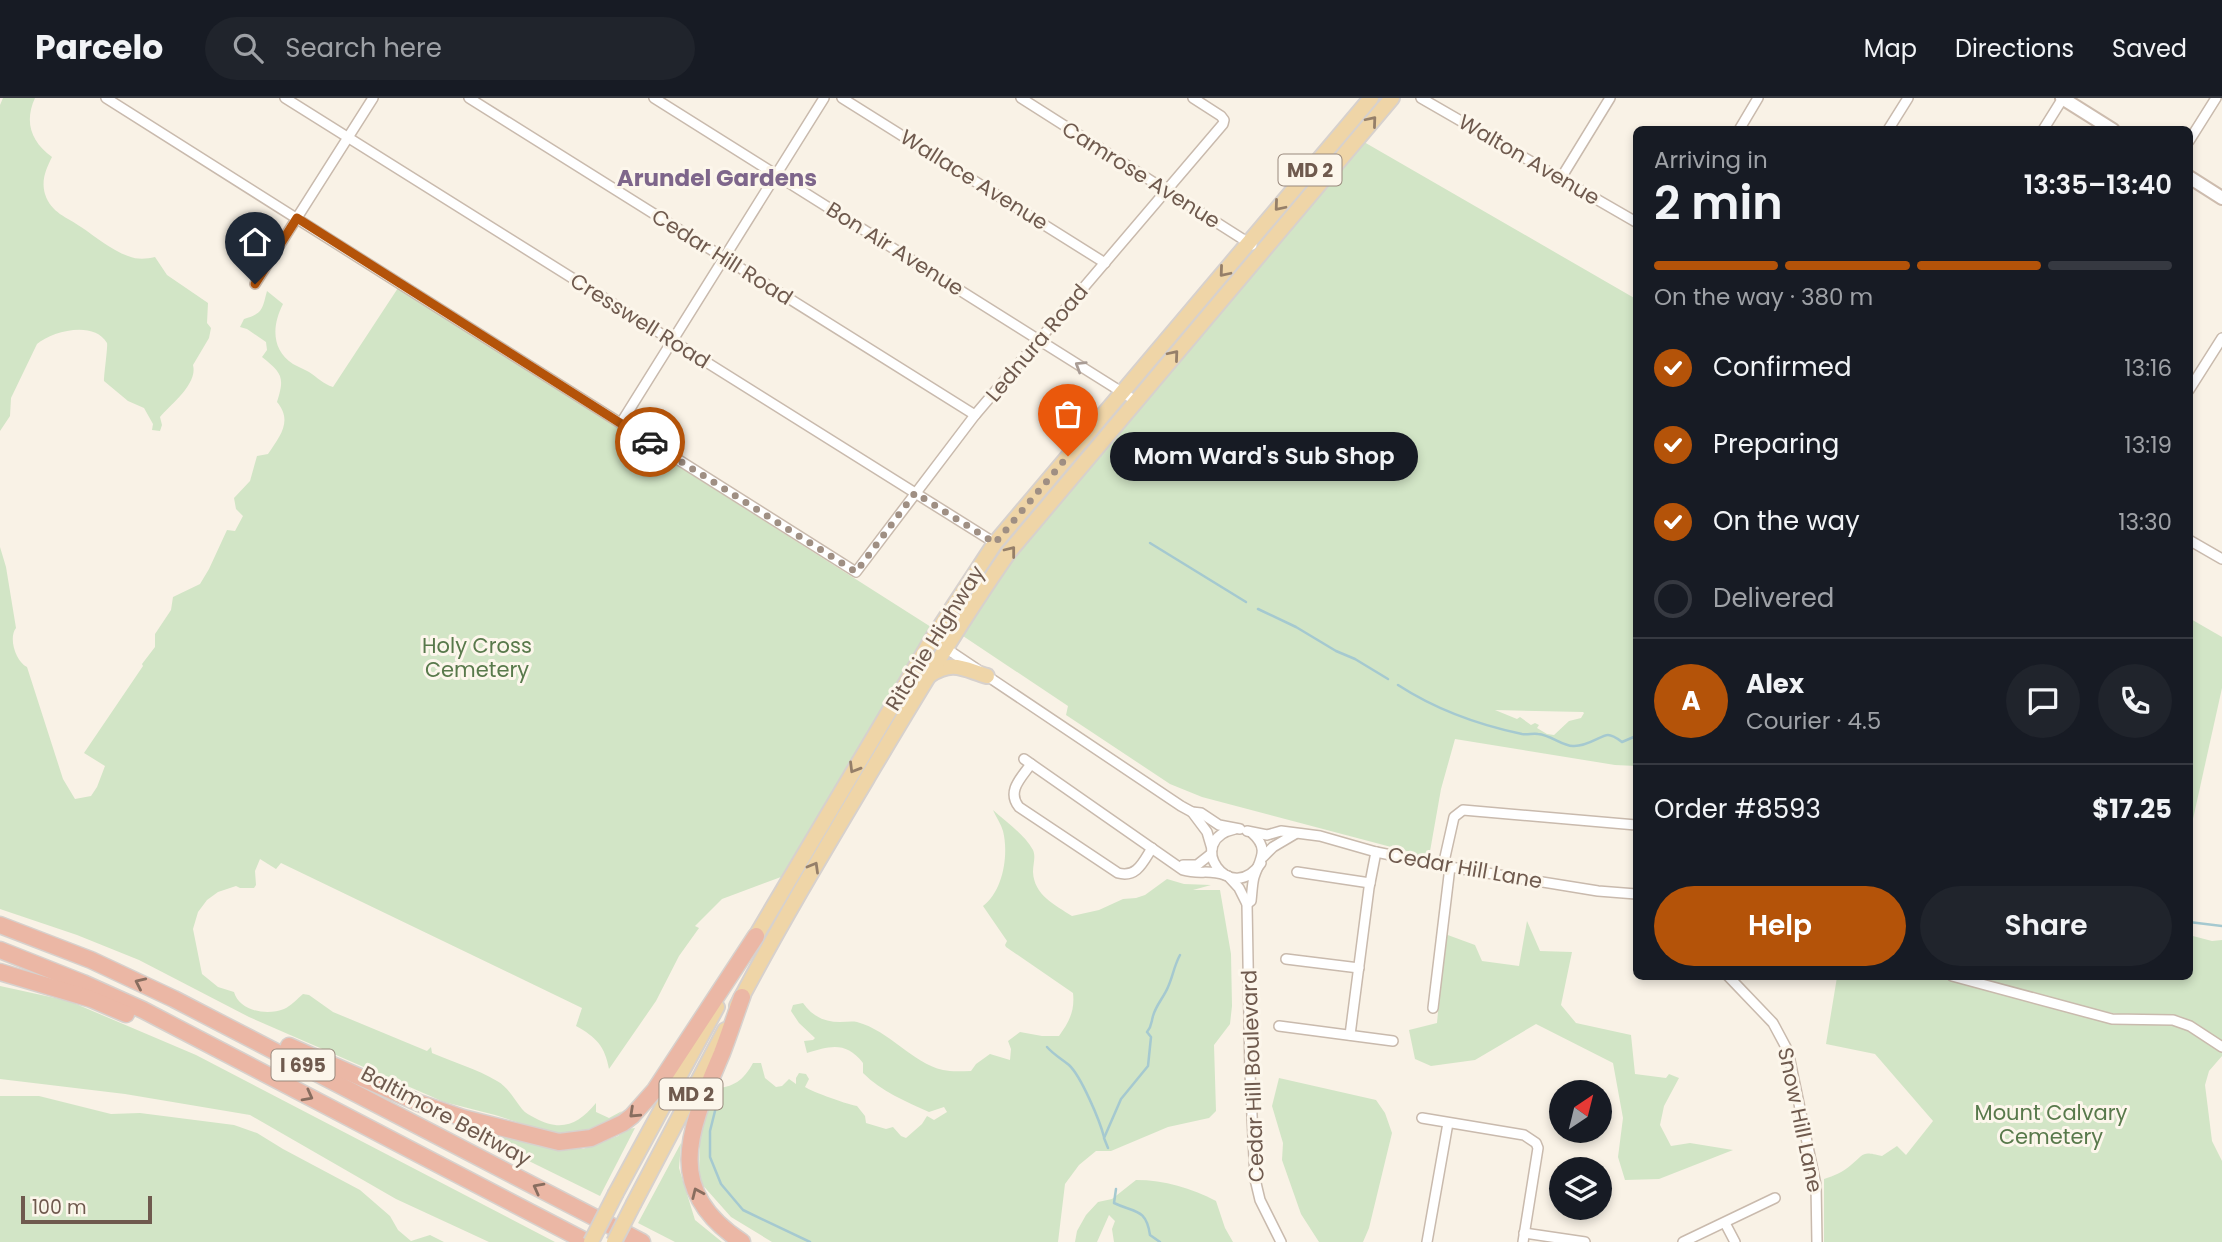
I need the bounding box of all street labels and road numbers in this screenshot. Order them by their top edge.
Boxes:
street label: Walton Avenue [1453,107,1605,212]
street label: Camrose Avenue [1057,114,1226,235]
street label: Wallace Avenue [895,122,1054,237]
road number: MD 2 [1278,155,1342,186]
street label: Bon Air Avenue [821,195,970,302]
street label: Cedar Hill Road [646,202,798,312]
street label: Cresswell Road [565,266,716,375]
street label: Lednura Road [979,278,1094,408]
street label: Ritchie Highway [878,559,991,716]
street label: Cedar Hill Lane [1386,840,1545,895]
street label: Cedar Hill Boulevard [1234,969,1271,1183]
street label: Snow Hill Lane [1771,1045,1830,1195]
road number: I 695 [272,1049,334,1080]
street label: Baltimore Beltway [356,1059,536,1173]
road number: MD 2 [660,1078,722,1110]

